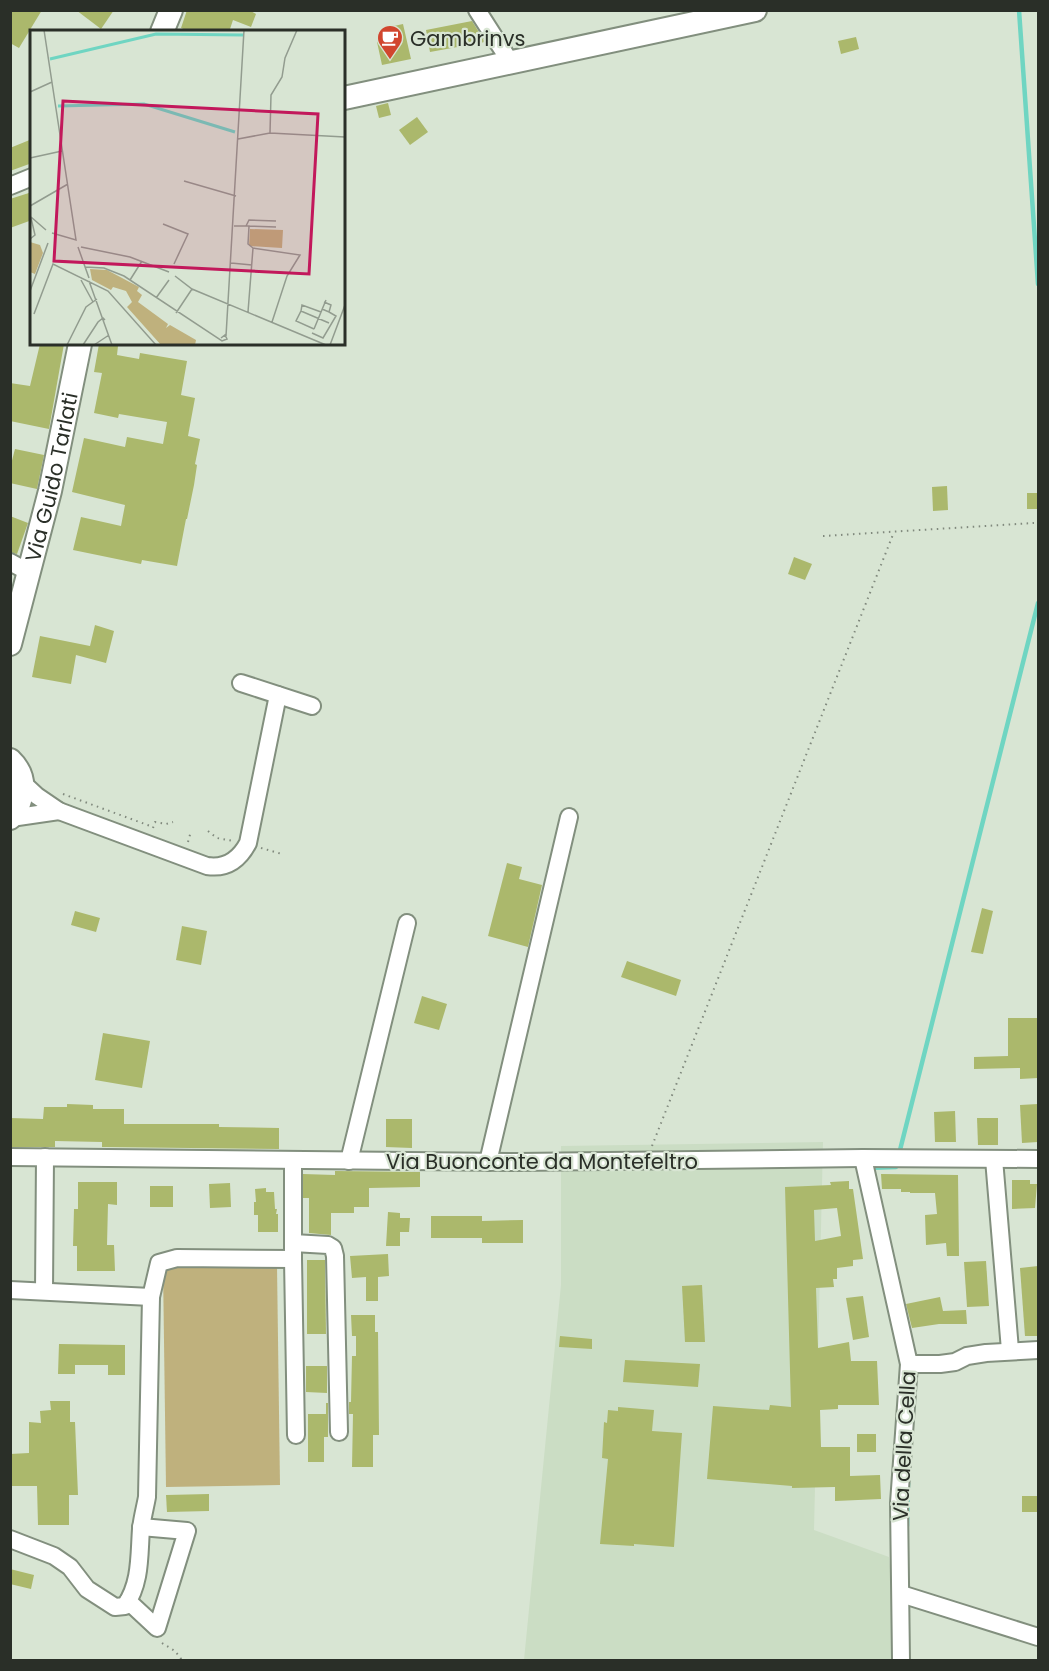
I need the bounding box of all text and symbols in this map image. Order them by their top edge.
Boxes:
cafe icon: Gambrinvs [375,23,405,61]
place label: Gambrinvs [410,24,526,53]
inset map [30,30,345,345]
street label: Via Guido Tarlati [18,390,84,565]
street label: Via Buonconte da Montefeltro [386,1147,698,1176]
street label: Via della Cella [886,1370,922,1522]

